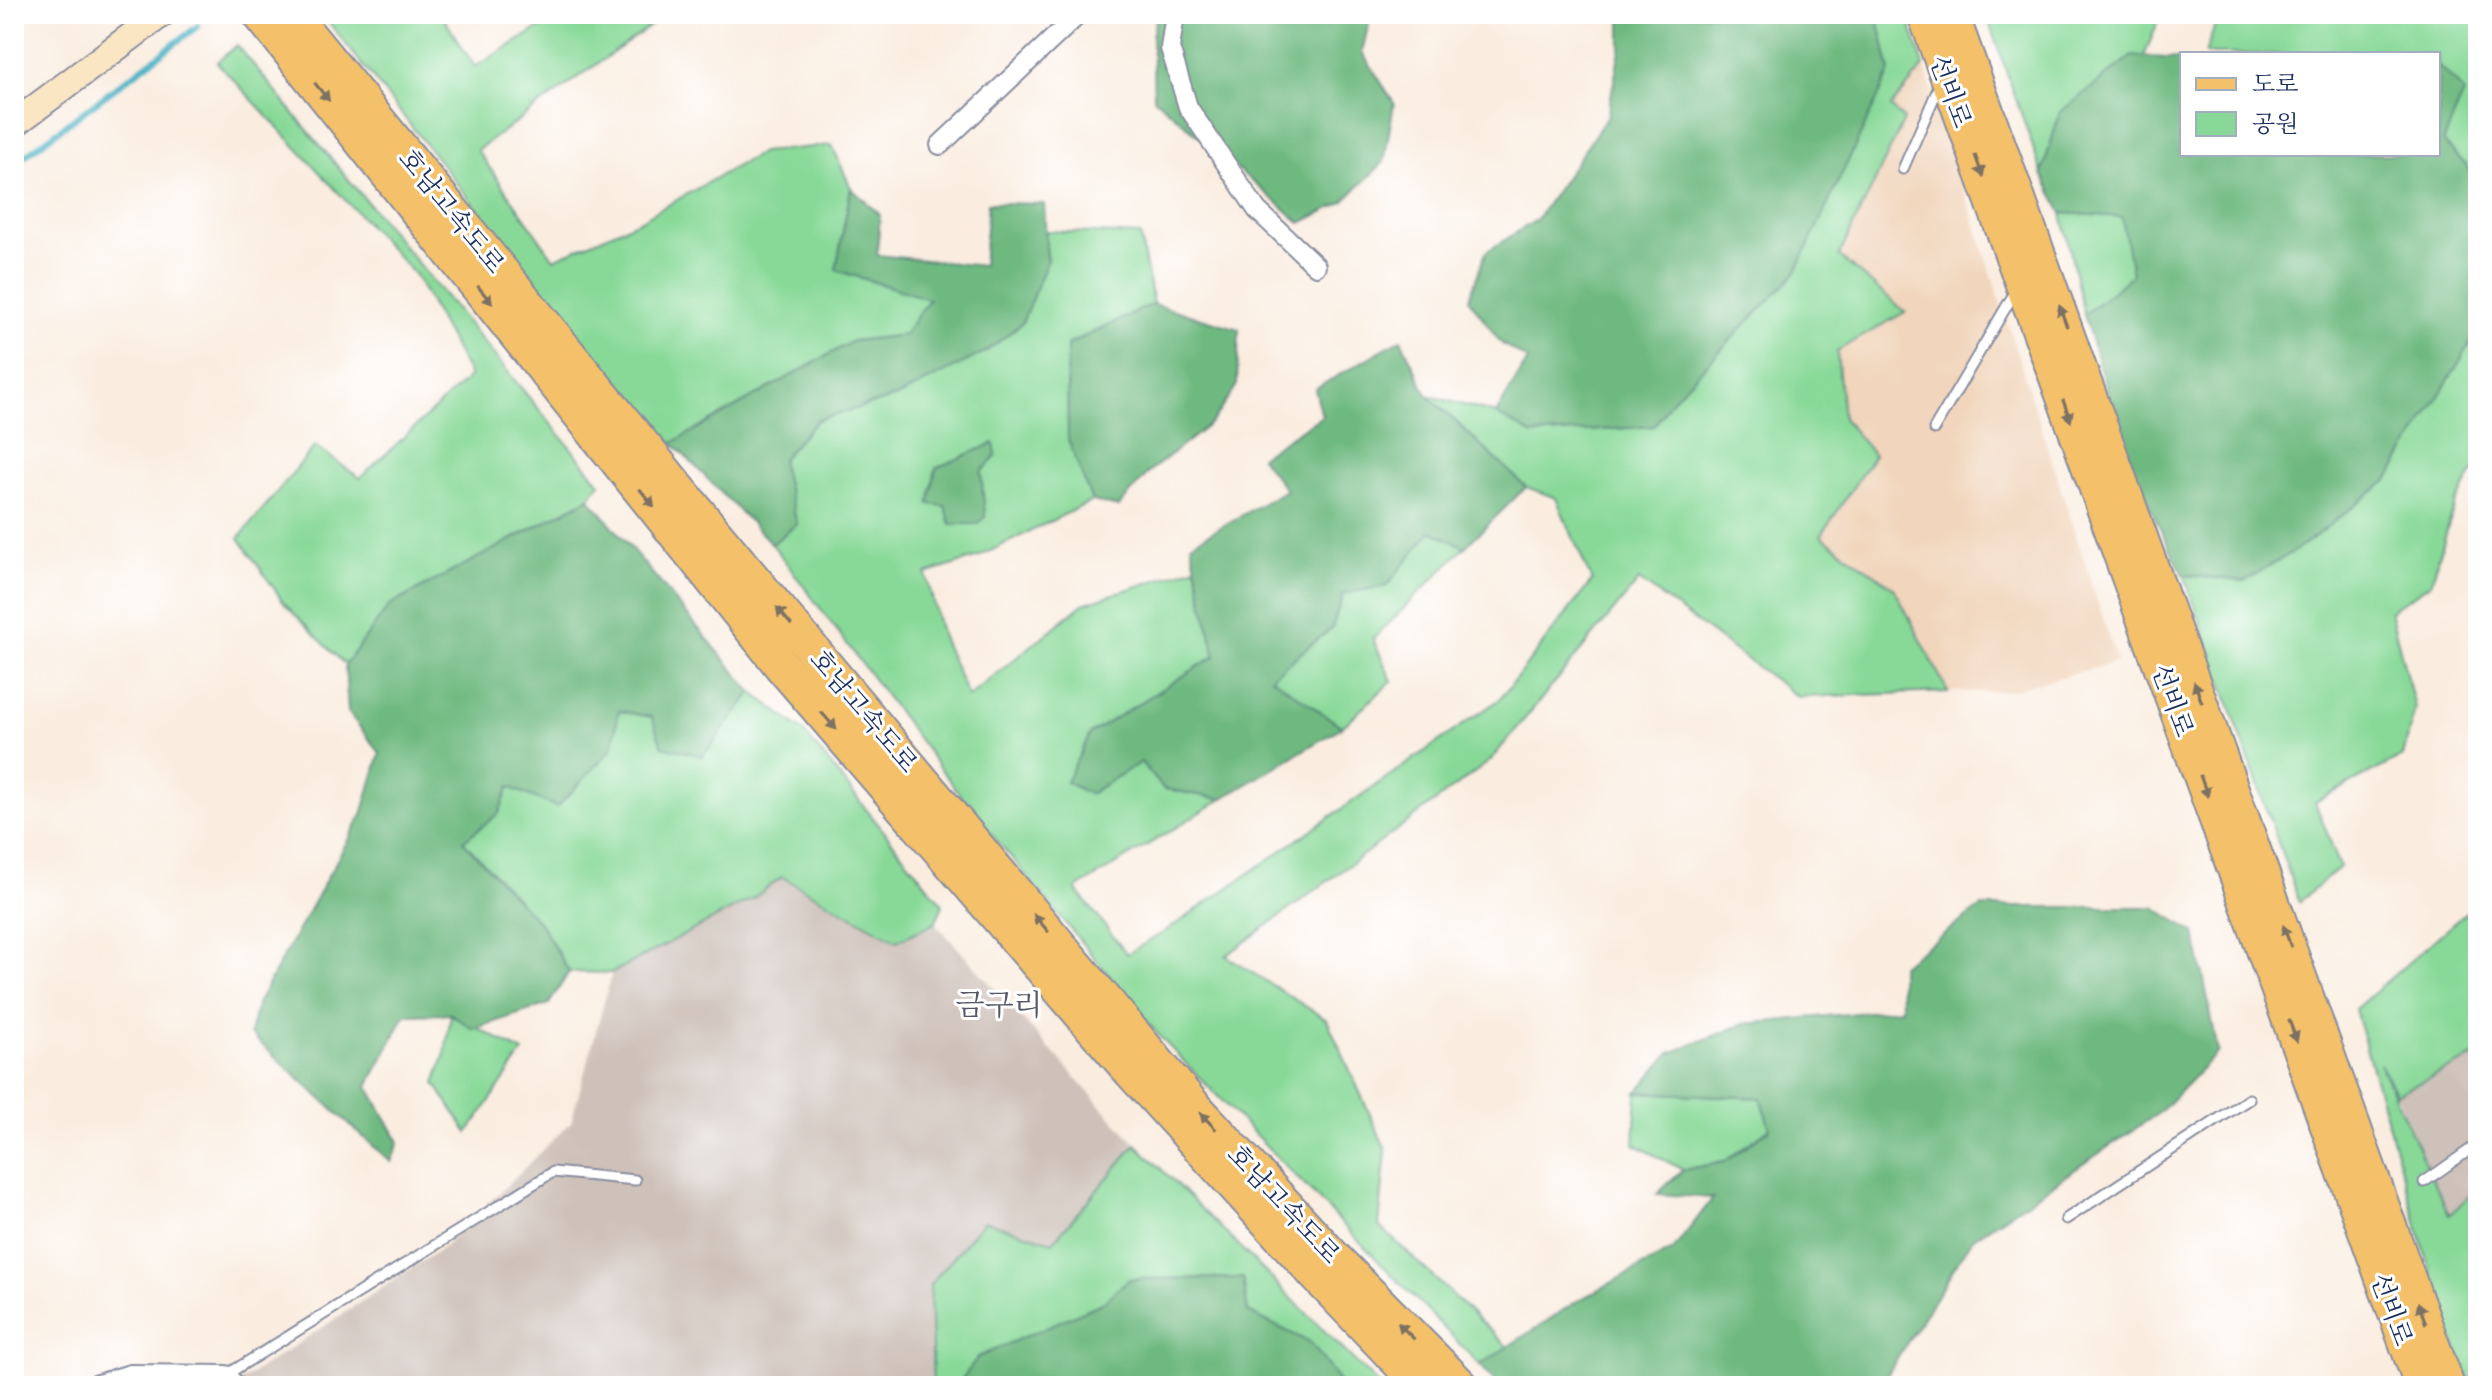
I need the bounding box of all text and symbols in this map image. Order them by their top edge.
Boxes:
street label: 선비로 [1922,50,1978,132]
legend [2180,52,2440,156]
text: 도로 [2252,69,2298,100]
one-way arrow [313,82,330,102]
text: 공원 [2252,109,2298,140]
street label: 호남고속도로 [391,143,511,280]
one-way arrow [1973,154,1985,178]
one-way arrow [476,285,492,305]
one-way arrow [2056,303,2068,327]
one-way arrow [2062,399,2074,423]
one-way arrow [638,488,655,508]
one-way arrow [776,606,793,626]
street label: 호남고속도로 [803,644,924,780]
street label: 선비로 [2144,659,2200,741]
one-way arrow [2191,680,2204,704]
one-way arrow [820,710,837,730]
one-way arrow [2199,774,2211,798]
one-way arrow [1033,913,1050,933]
one-way arrow [2280,924,2292,948]
district label: 금구리 [956,987,1042,1024]
one-way arrow [2287,1019,2300,1043]
one-way arrow [1200,1112,1218,1131]
street label: 호남고속도로 [1220,1139,1346,1271]
street label: 선비로 [2363,1268,2419,1350]
one-way arrow [2416,1300,2428,1324]
one-way arrow [1397,1322,1416,1341]

